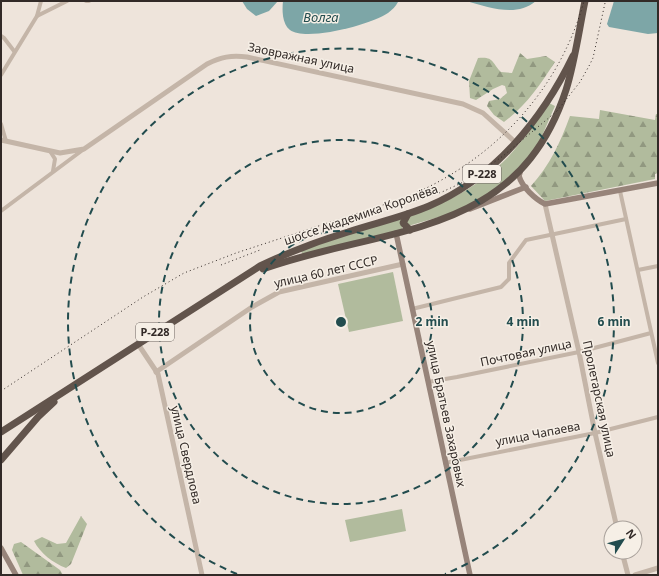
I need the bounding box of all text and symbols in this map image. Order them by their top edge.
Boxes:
water label: Волга [303,8,339,26]
street label: Заовражная улица [246,38,356,77]
road number: Р-228 [463,165,501,183]
street label: шоссе Академика Королёва [281,180,440,249]
street label: улица 60 лет СССР [272,251,379,292]
text: 2 min [415,313,449,330]
text: 4 min [506,313,540,330]
text: 6 min [597,313,631,330]
centre of rings [334,315,348,329]
road number: Р-228 [136,323,174,341]
street label: Почтовая улица [479,335,573,370]
street label: улица Братьев Захаровых [423,339,471,490]
street label: Пролетарская улица [579,339,620,459]
street label: улица Свердлова [167,404,206,506]
street label: улица Чапаева [494,417,582,450]
north arrow [603,520,643,560]
text: N [623,526,640,542]

